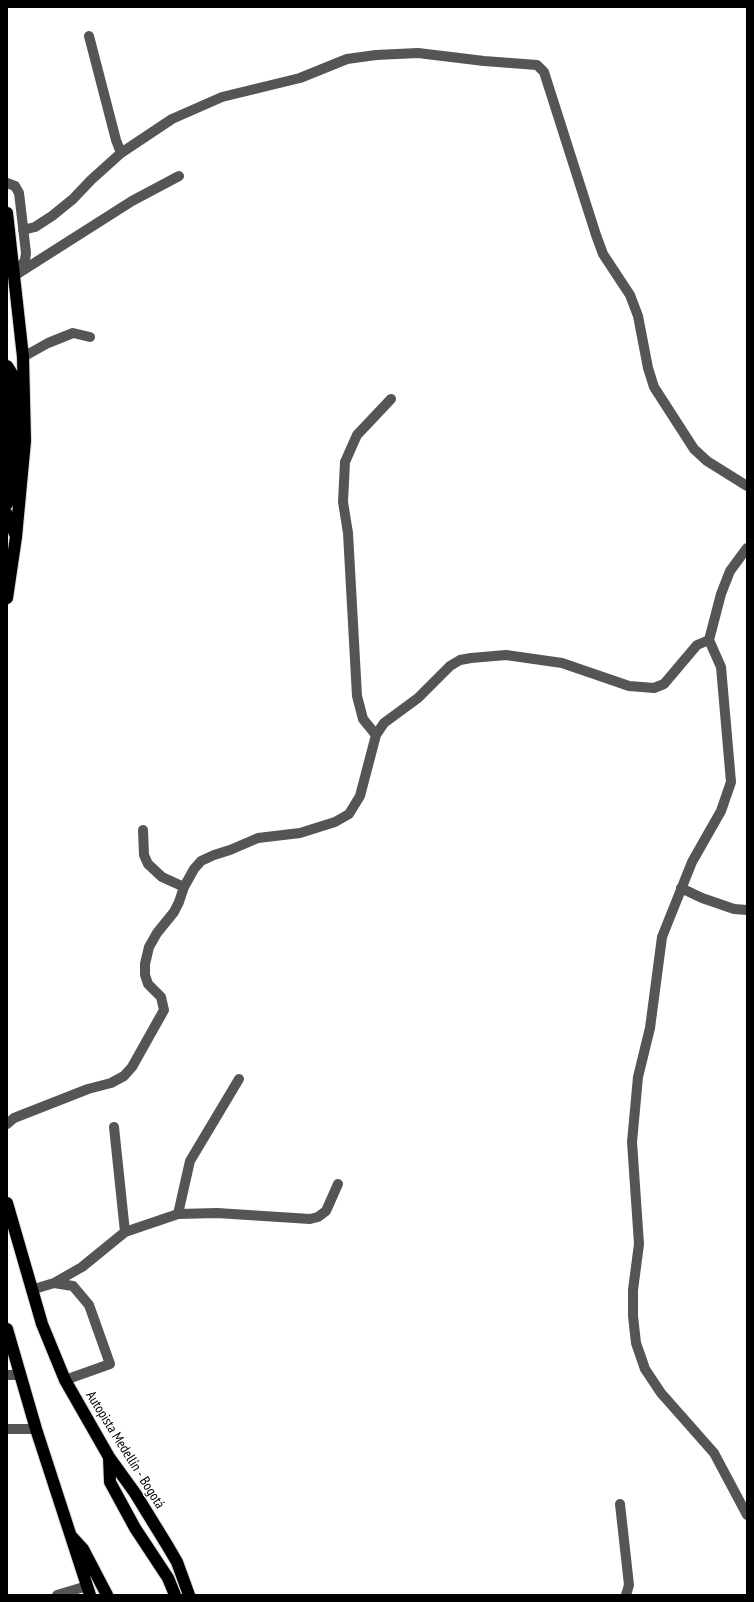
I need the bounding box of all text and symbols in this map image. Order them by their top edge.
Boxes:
street label: Autopista Medellín - Bogotá [82,1388,168,1512]

